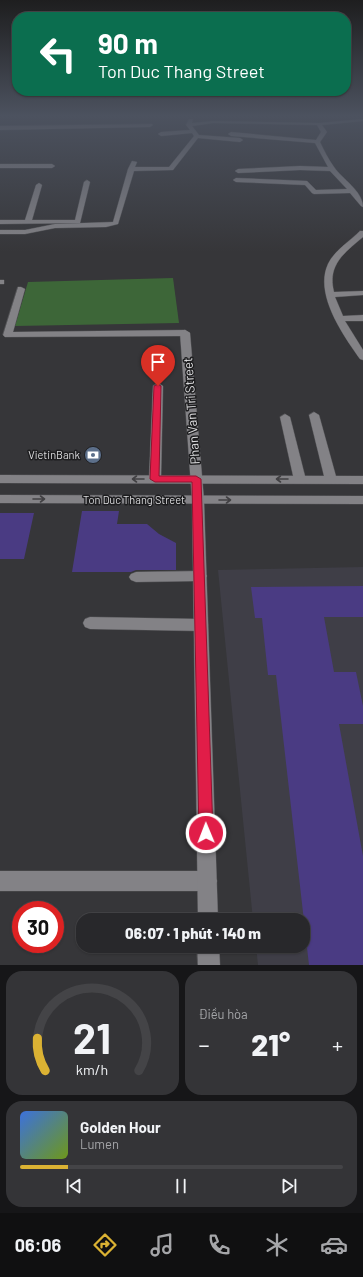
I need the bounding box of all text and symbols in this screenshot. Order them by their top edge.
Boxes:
text: 90 m [98,26,158,60]
icon: left [32,28,84,80]
text: Ton Duc Thang Street [98,60,265,82]
pin [141,345,175,386]
icon: arrive [147,351,169,373]
street label: Phan Van Tri Street [179,357,203,465]
bank icon: VietinBank [83,445,103,465]
place label: VietinBank [28,448,80,461]
one-way arrow [132,475,145,483]
one-way arrow [276,476,289,483]
street label: Ton Duc Thang Street [83,493,185,506]
one-way arrow [32,495,45,503]
one-way arrow [218,496,231,504]
position arrow [185,812,227,854]
speed limit sign: 30 [12,901,64,953]
text: 06:07 · 1 phút · 140 m [125,924,261,942]
text: Điều hòa [199,1006,248,1022]
text: 21 [73,1012,111,1062]
text: 21° [251,1026,290,1062]
text: − [199,1031,210,1057]
text: + [332,1031,343,1057]
text: km/h [76,1061,108,1078]
text: Golden Hour [80,1118,161,1136]
text: Lumen [80,1136,119,1152]
icon: previous [63,1175,85,1197]
icon: pause [170,1175,192,1197]
icon: next [278,1175,300,1197]
icon: directions [91,1231,119,1259]
icon: music [148,1231,176,1259]
icon: phone [205,1231,233,1259]
icon: climate [263,1231,291,1259]
icon: car [320,1231,348,1259]
text: 06:06 [15,1234,61,1256]

